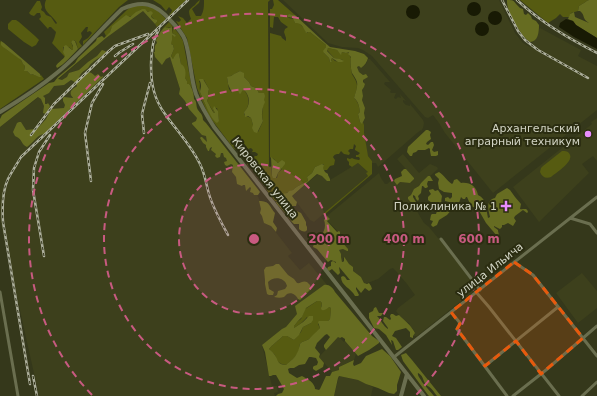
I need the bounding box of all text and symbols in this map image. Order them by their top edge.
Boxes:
place label: Архангельский аграрный техникум [465,122,580,148]
marker: Архангельский аграрный техникум [583,129,593,139]
street label: Кировская улица [229,135,301,221]
place label: Поликлиника № 1 [394,200,497,213]
marker: Поликлиника № 1 [500,200,512,212]
centre of rings [247,232,261,246]
text: 200 m [308,232,350,246]
text: 400 m [383,232,425,246]
text: 600 m [458,232,500,246]
street label: улица Ильича [454,240,526,300]

